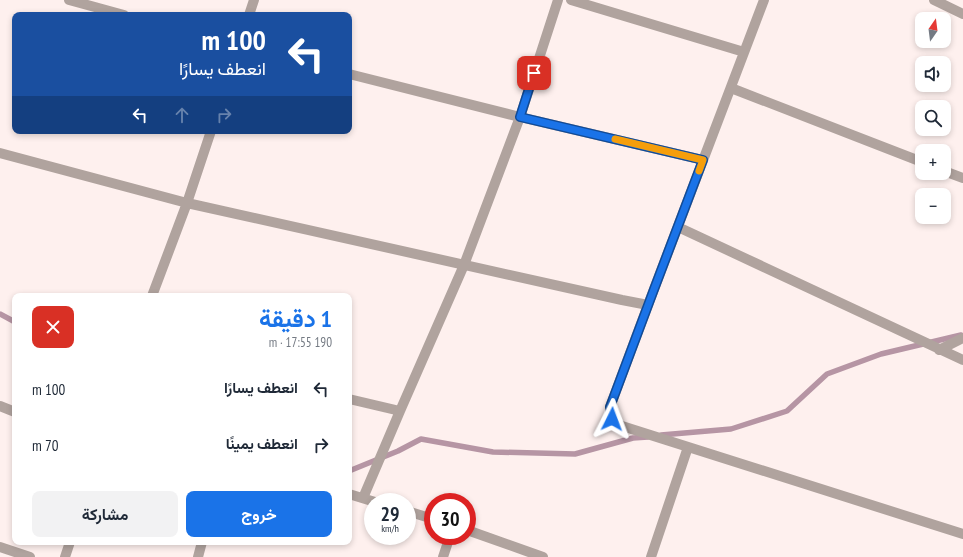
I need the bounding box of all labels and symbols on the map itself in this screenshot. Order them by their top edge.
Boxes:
north arrow [915,12,951,48]
pin [517,56,551,90]
position arrow [591,398,633,440]
speed limit sign: 30 [424,493,476,545]

